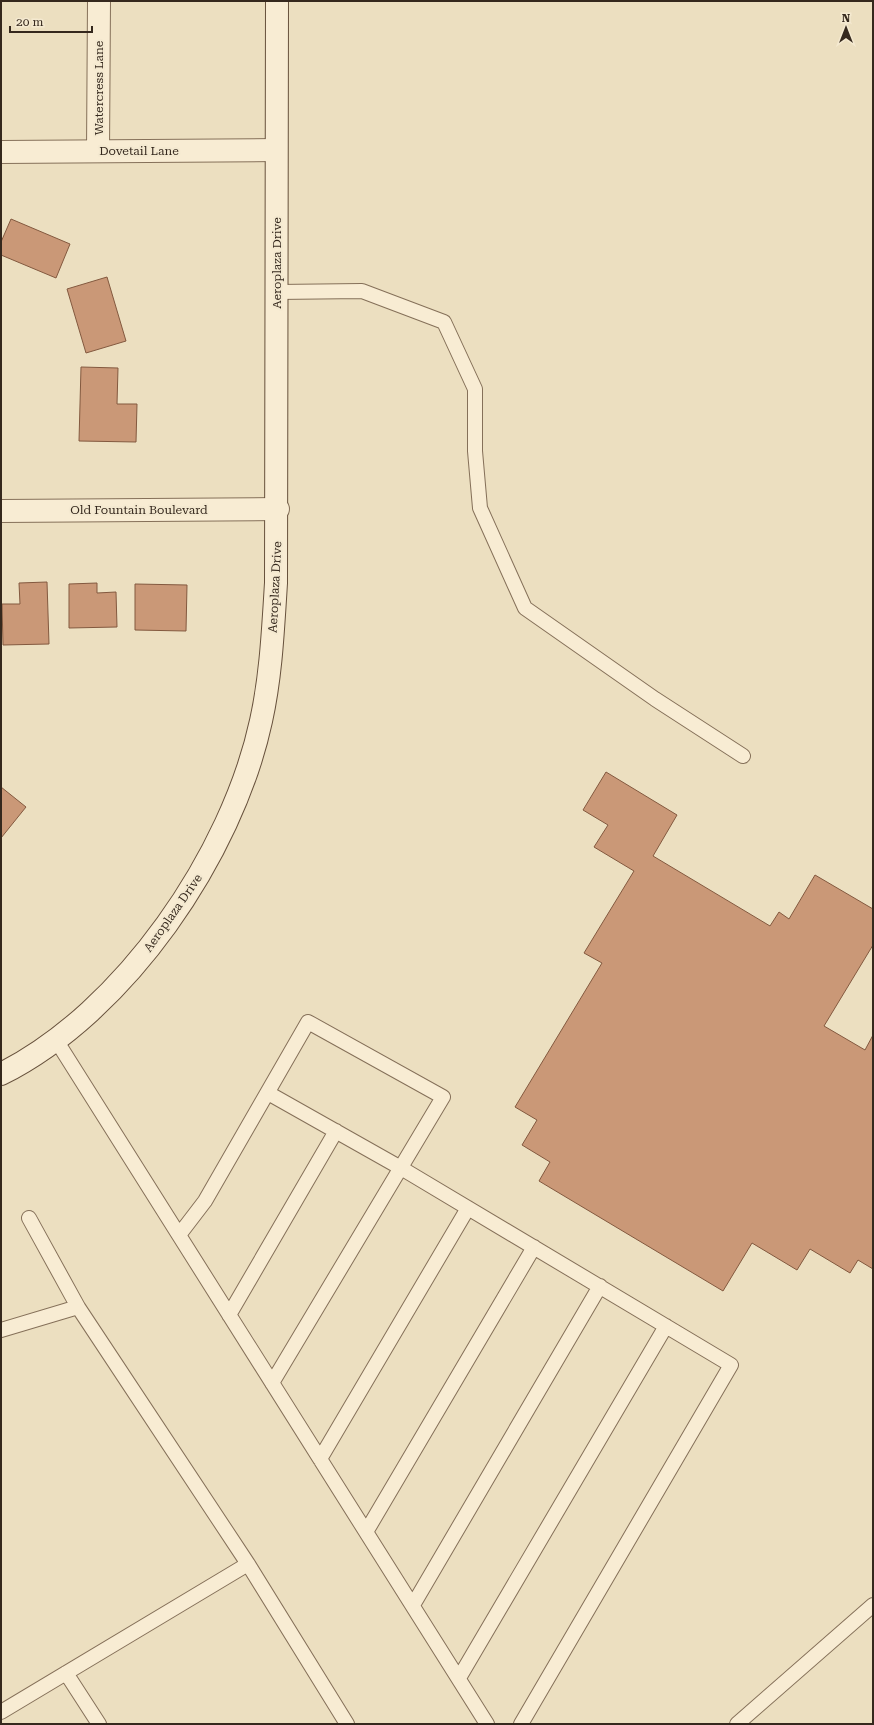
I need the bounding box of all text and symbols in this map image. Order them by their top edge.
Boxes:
scale bar [10,8,92,34]
north arrow [826,8,866,48]
text: N [842,12,851,25]
text: 20 m [16,15,43,29]
street label: Watercress Lane [92,40,106,135]
street label: Dovetail Lane [99,144,179,158]
street label: Aeroplaza Drive [270,217,284,309]
street label: Old Fountain Boulevard [70,503,208,517]
street label: Aeroplaza Drive [266,540,284,633]
street label: Aeroplaza Drive [141,871,205,955]

